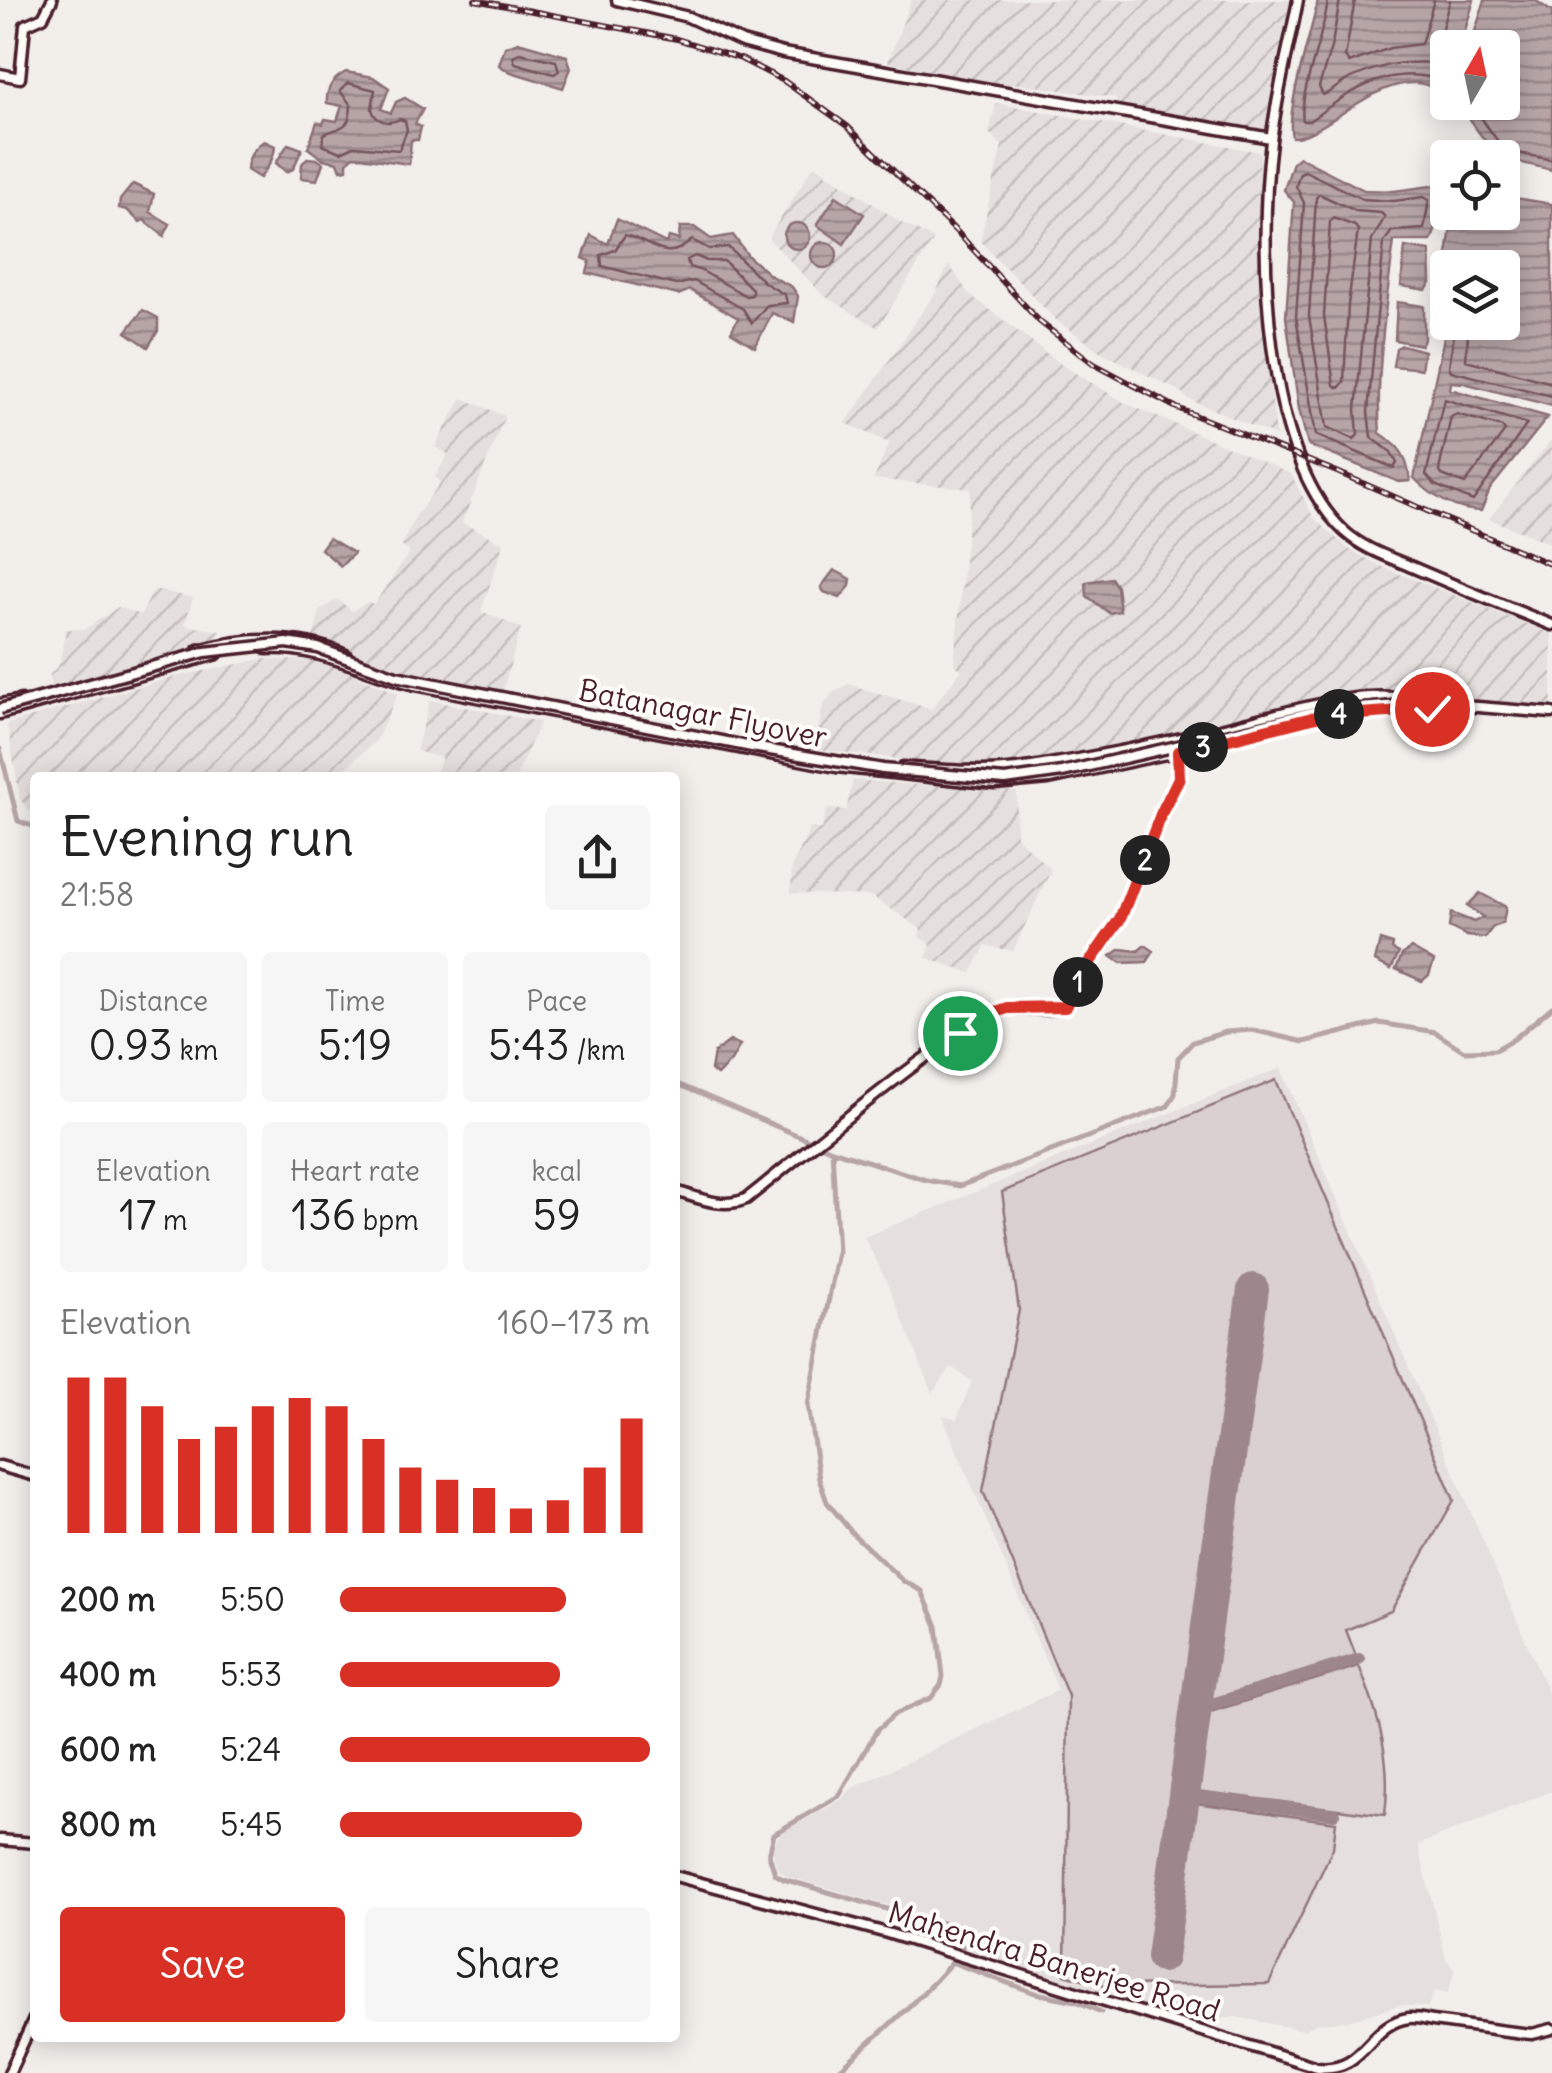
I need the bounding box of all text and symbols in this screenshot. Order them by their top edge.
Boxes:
north arrow [1430,30,1520,120]
map controls [1430,30,1520,340]
button: locate [1430,140,1520,230]
button: layers [1430,250,1520,340]
pin [1390,667,1475,752]
street label: Batanagar Flyover [576,670,831,756]
icon: check [1405,682,1460,737]
pin: 4 [1314,689,1364,739]
text: 4 [1331,696,1347,732]
pin: 3 [1178,722,1228,772]
text: 3 [1195,729,1211,765]
text: Evening run [60,802,354,871]
button: share [545,805,650,910]
pin: 2 [1120,835,1170,885]
text: 2 [1137,842,1153,878]
text: 21:58 [60,874,134,915]
pin: 1 [1053,957,1103,1007]
text: 1 [1072,964,1084,1000]
text: Distance [99,983,208,1019]
text: Time [325,983,385,1019]
text: Pace [526,983,587,1019]
pin [918,991,1003,1076]
icon: arrive [933,1006,988,1061]
text: 0.93 [88,1019,173,1071]
text: 5:19 [318,1019,392,1071]
text: 5:43 [488,1019,570,1071]
text: km [173,1032,218,1068]
text: /km [570,1032,625,1068]
text: Elevation [96,1153,211,1189]
text: Heart rate [290,1153,420,1189]
text: kcal [531,1153,582,1189]
text: 17 [119,1189,156,1241]
text: 136 [291,1189,356,1241]
text: 59 [533,1189,581,1241]
text: m [156,1202,188,1238]
text: bpm [356,1202,419,1238]
text: Elevation [60,1302,191,1343]
text: 160–173 m [497,1302,650,1343]
text: 200 m [60,1579,155,1620]
text: 5:50 [220,1579,285,1620]
text: 400 m [60,1654,156,1695]
text: 5:53 [220,1654,282,1695]
text: 600 m [60,1729,156,1770]
text: 5:24 [220,1729,281,1770]
text: 800 m [60,1804,156,1845]
text: 5:45 [220,1804,283,1845]
street label: Mahendra Banerjee Road [884,1892,1225,2030]
button: Save [60,1907,345,2022]
button: Share [365,1907,650,2022]

